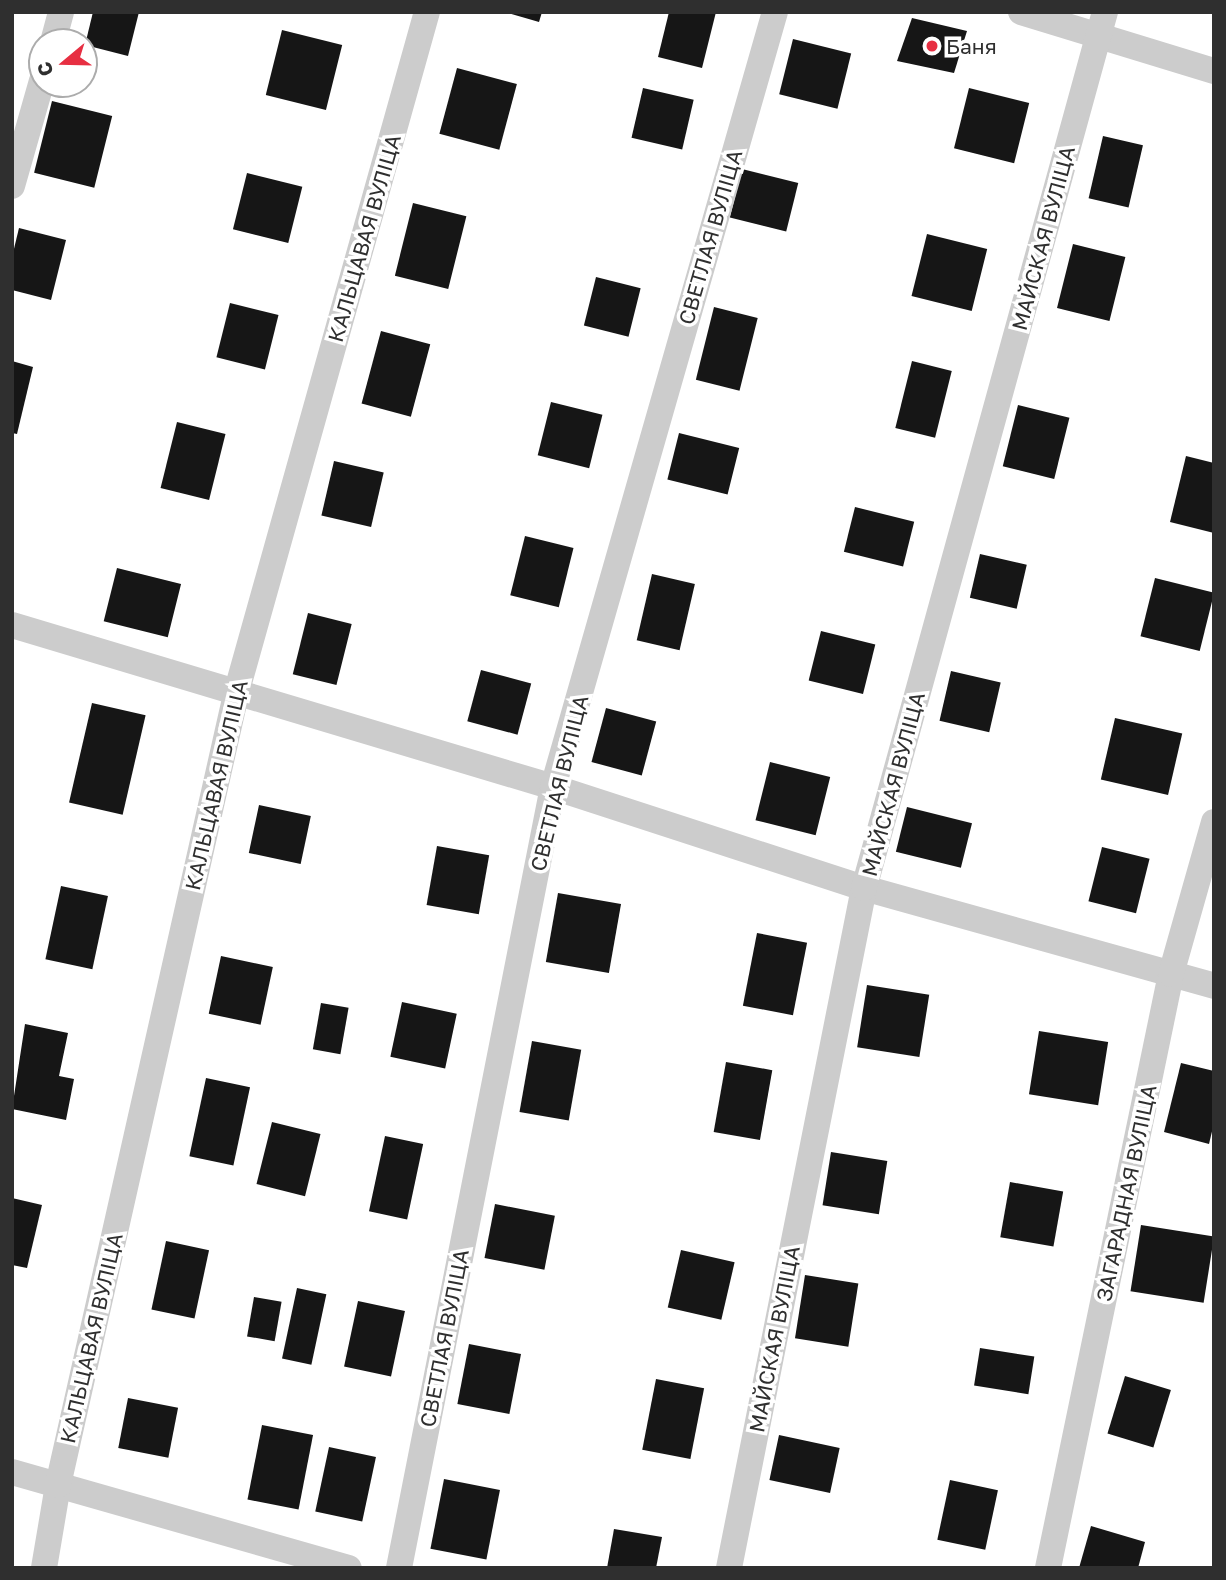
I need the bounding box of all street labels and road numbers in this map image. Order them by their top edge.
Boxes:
street label: КАЛЬЦАВАЯ ВУЛІЦА [322,131,406,345]
street label: МАЙСКАЯ ВУЛІЦА [1006,143,1080,333]
street label: СВЕТЛАЯ ВУЛІЦА [673,147,747,327]
street label: КАЛЬЦАВАЯ ВУЛІЦА [180,677,252,893]
street label: МАЙСКАЯ ВУЛІЦА [856,689,930,879]
street label: СВЕТЛАЯ ВУЛІЦА [525,692,593,874]
street label: ЗАГАРАДНАЯ ВУЛІЦА [1091,1082,1161,1304]
street label: КАЛЬЦАВАЯ ВУЛІЦА [55,1230,127,1446]
street label: МАЙСКАЯ ВУЛІЦА [744,1244,804,1434]
street label: СВЕТЛАЯ ВУЛІЦА [414,1247,474,1429]

